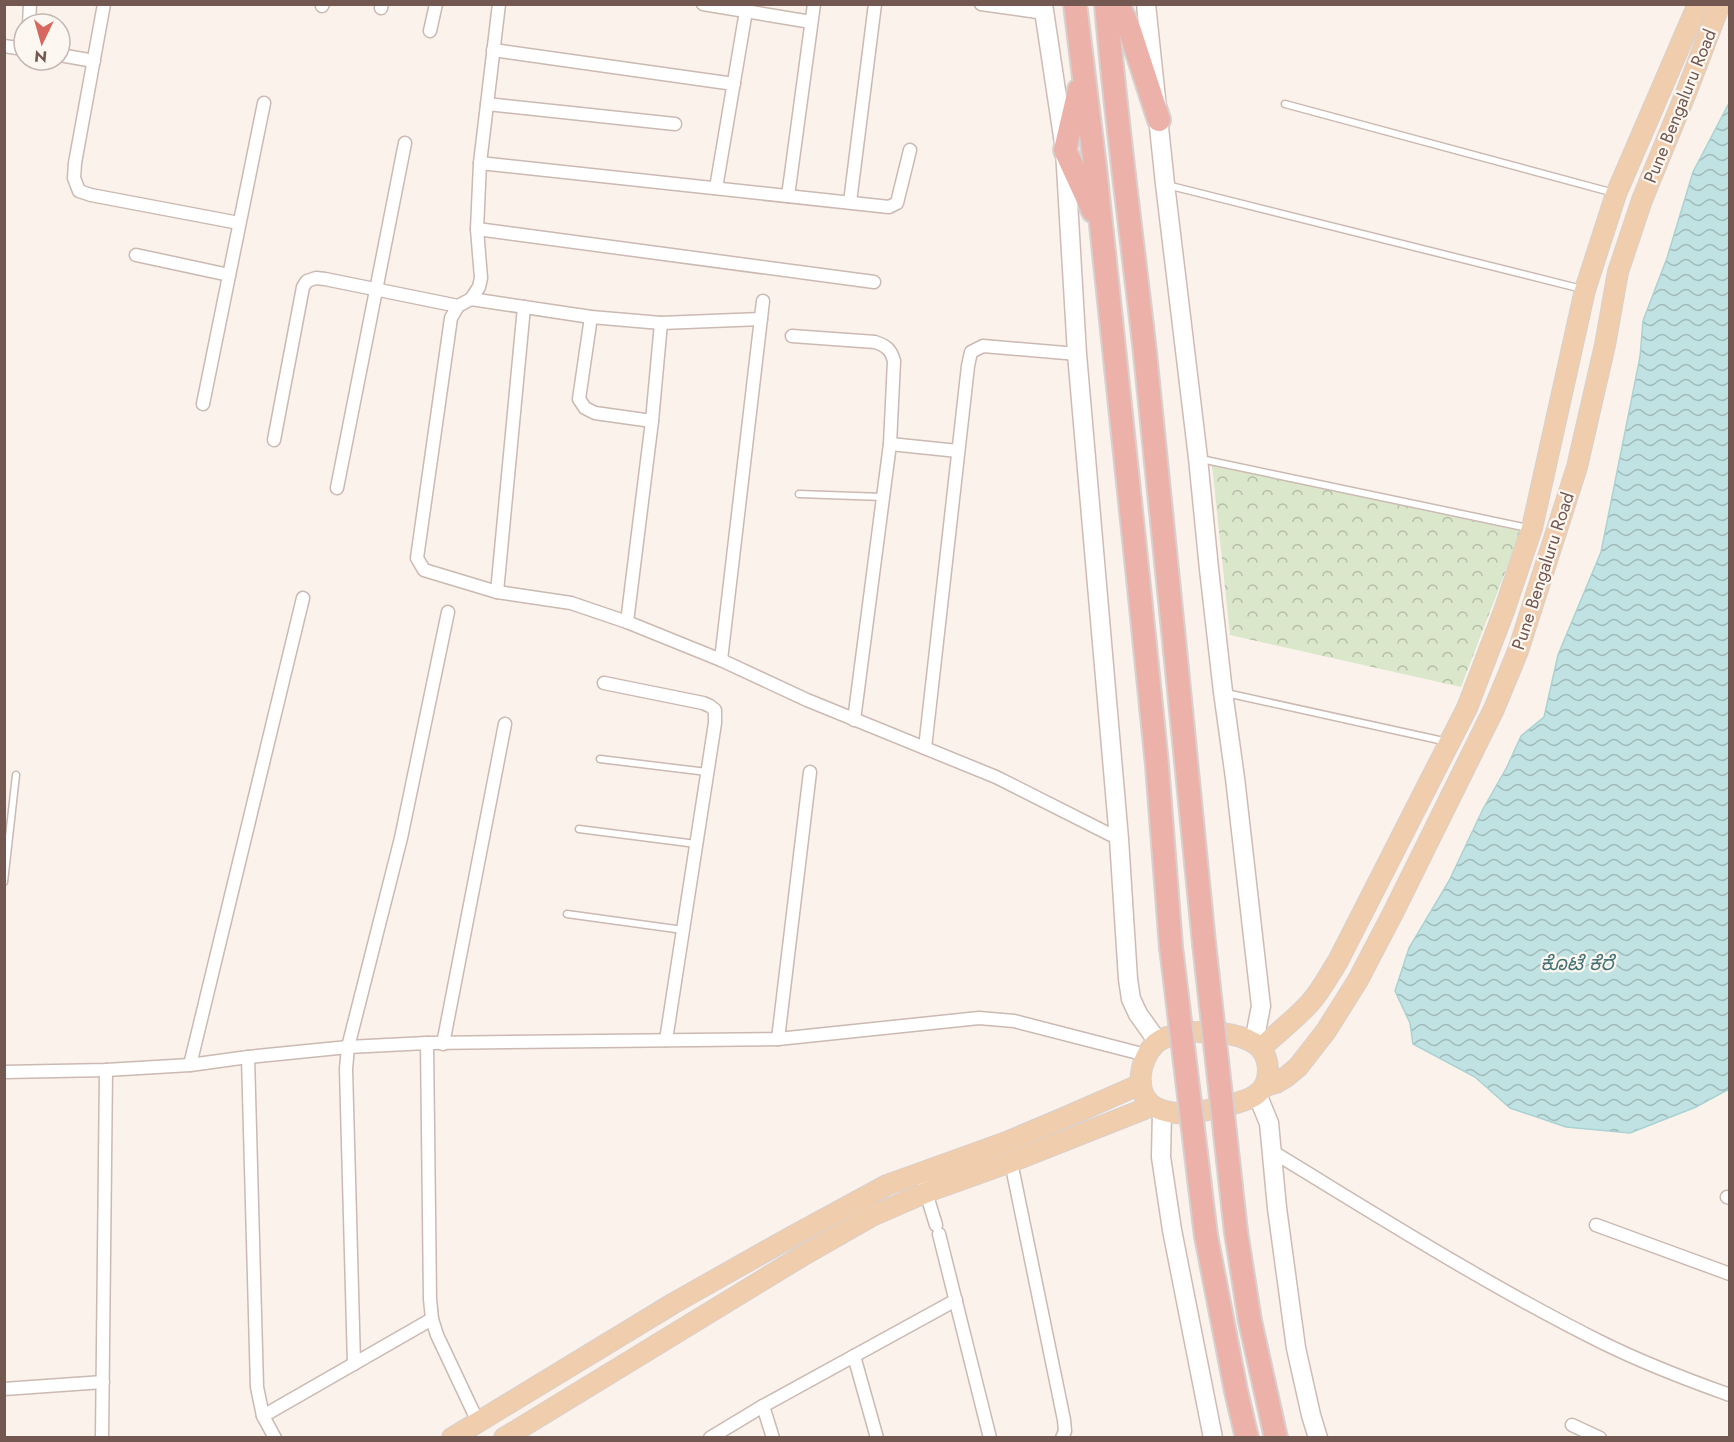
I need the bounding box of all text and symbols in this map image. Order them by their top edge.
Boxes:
north arrow [12,12,72,72]
street label: Pune Bengaluru Road [1637,25,1723,187]
text: N [33,44,48,68]
street label: Pune Bengaluru Road [1505,489,1581,653]
water label: ಕೊಟೆ ಕೆರೆ [1540,949,1617,978]

